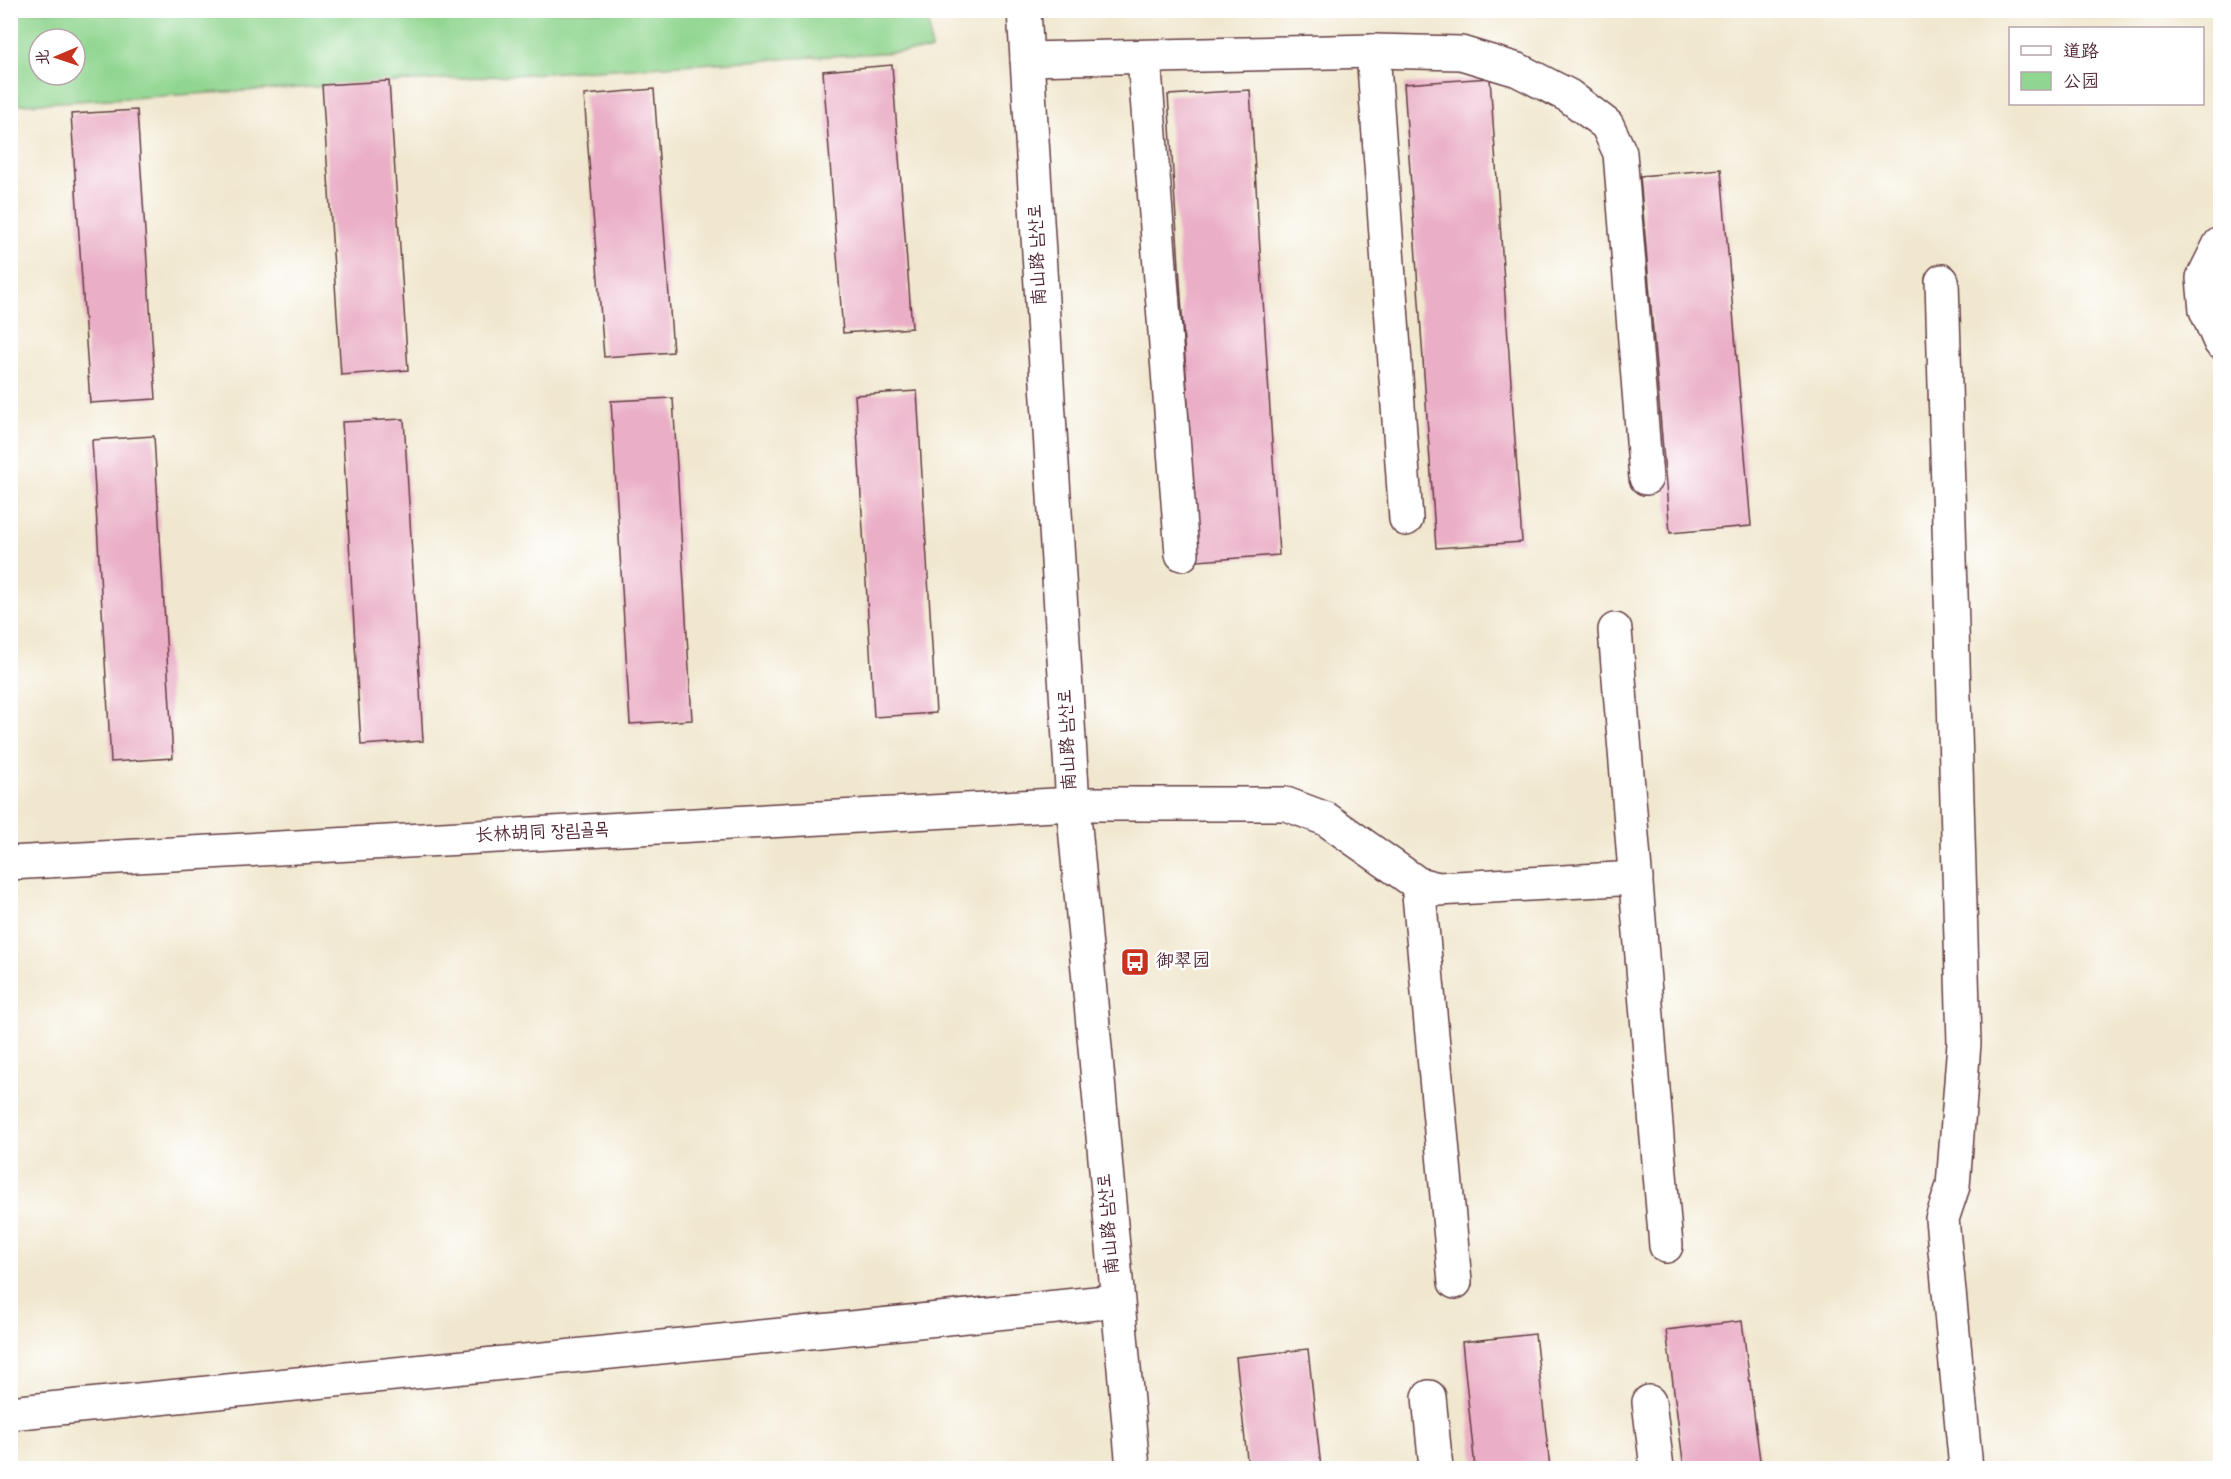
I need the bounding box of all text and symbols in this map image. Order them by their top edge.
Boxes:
north arrow [27,27,87,87]
legend [2009,27,2204,105]
text: 道路 [2063,42,2099,64]
text: 北 [35,49,55,66]
text: 公园 [2063,72,2099,94]
street label: 南山路 남산로 [1025,204,1052,306]
street label: 南山路 남산로 [1055,689,1082,791]
street label: 长林胡同 장림골목 [474,819,610,848]
bus stop icon: 御翠园 [1119,946,1151,978]
place label: 御翠园 [1156,951,1210,973]
street label: 南山路 남산로 [1094,1172,1125,1276]

